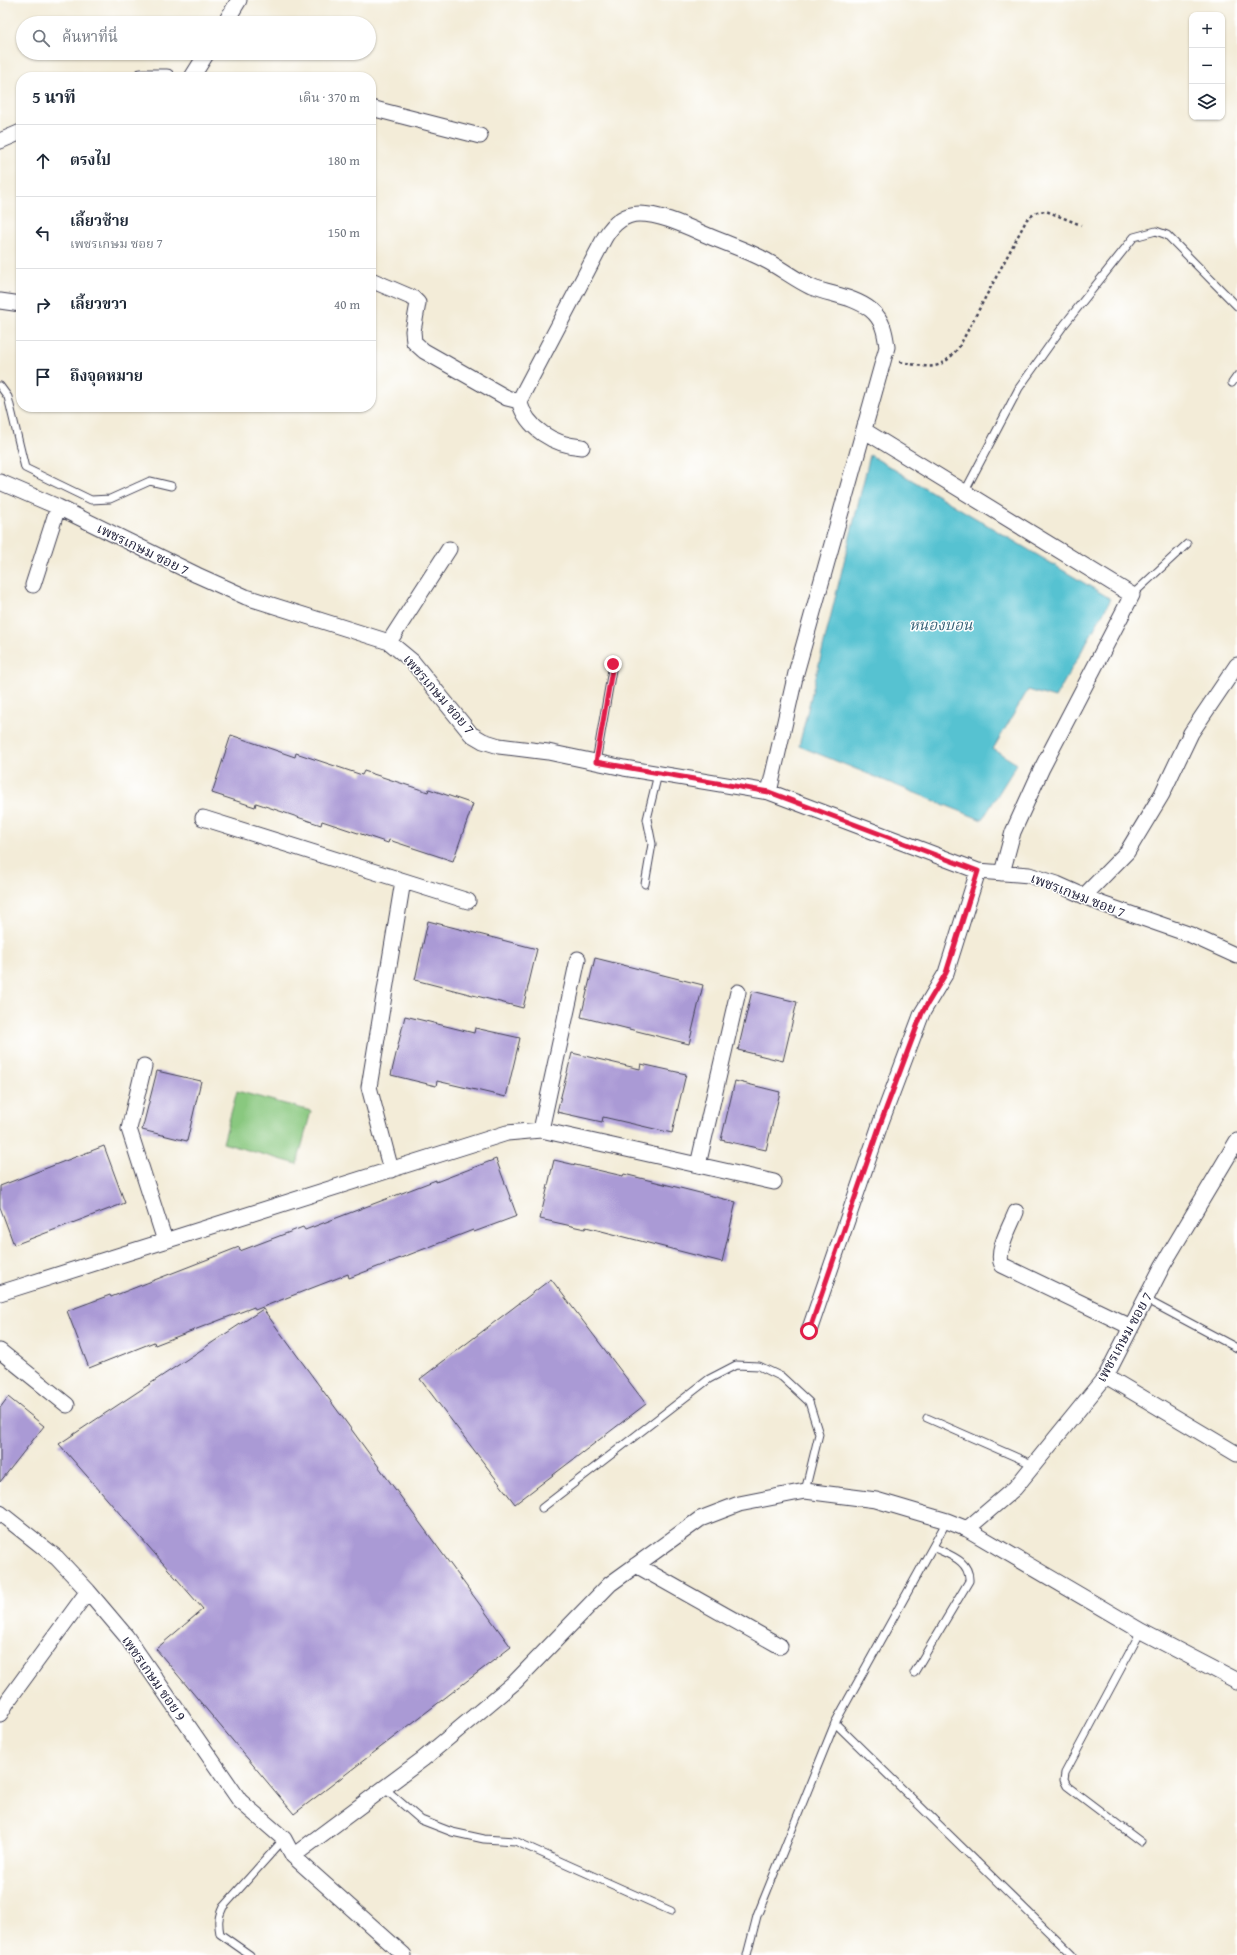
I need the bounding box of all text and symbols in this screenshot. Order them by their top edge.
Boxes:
map controls [1189,12,1225,120]
button: + [1189,12,1225,48]
search box [16,16,376,60]
text: ค้นหาที่นี่ [62,26,118,47]
icon: search [30,27,52,49]
button: − [1189,48,1225,84]
text: 5 นาที [32,84,76,109]
button: layers [1189,84,1225,120]
text: เดิน · 370 m [299,88,360,107]
text: ตรงไป [70,149,111,170]
icon: ahead [32,150,54,172]
text: 180 m [328,151,360,170]
text: เลี้ยวซ้าย [70,210,129,231]
icon: left [32,222,54,244]
text: 150 m [328,223,360,242]
text: เพชรเกษม ซอย 7 [70,234,163,253]
text: เลี้ยวขวา [70,293,127,314]
icon: right [32,294,54,316]
text: 40 m [334,295,360,314]
text: ถึงจุดหมาย [70,365,143,386]
icon: arrive [32,366,54,388]
street label: เพชรเกษม ซอย 7 [94,518,193,580]
water label: หนองบอน [909,614,973,635]
street label: เพชรเกษม ซอย 7 [399,650,480,738]
route end [604,655,622,673]
street label: เพชรเกษม ซอย 7 [1028,868,1128,922]
street label: เพชรเกษม ซอย 7 [1091,1288,1157,1386]
route start [800,1322,818,1340]
street label: เพชรเกษม ซอย 9 [117,1631,191,1725]

